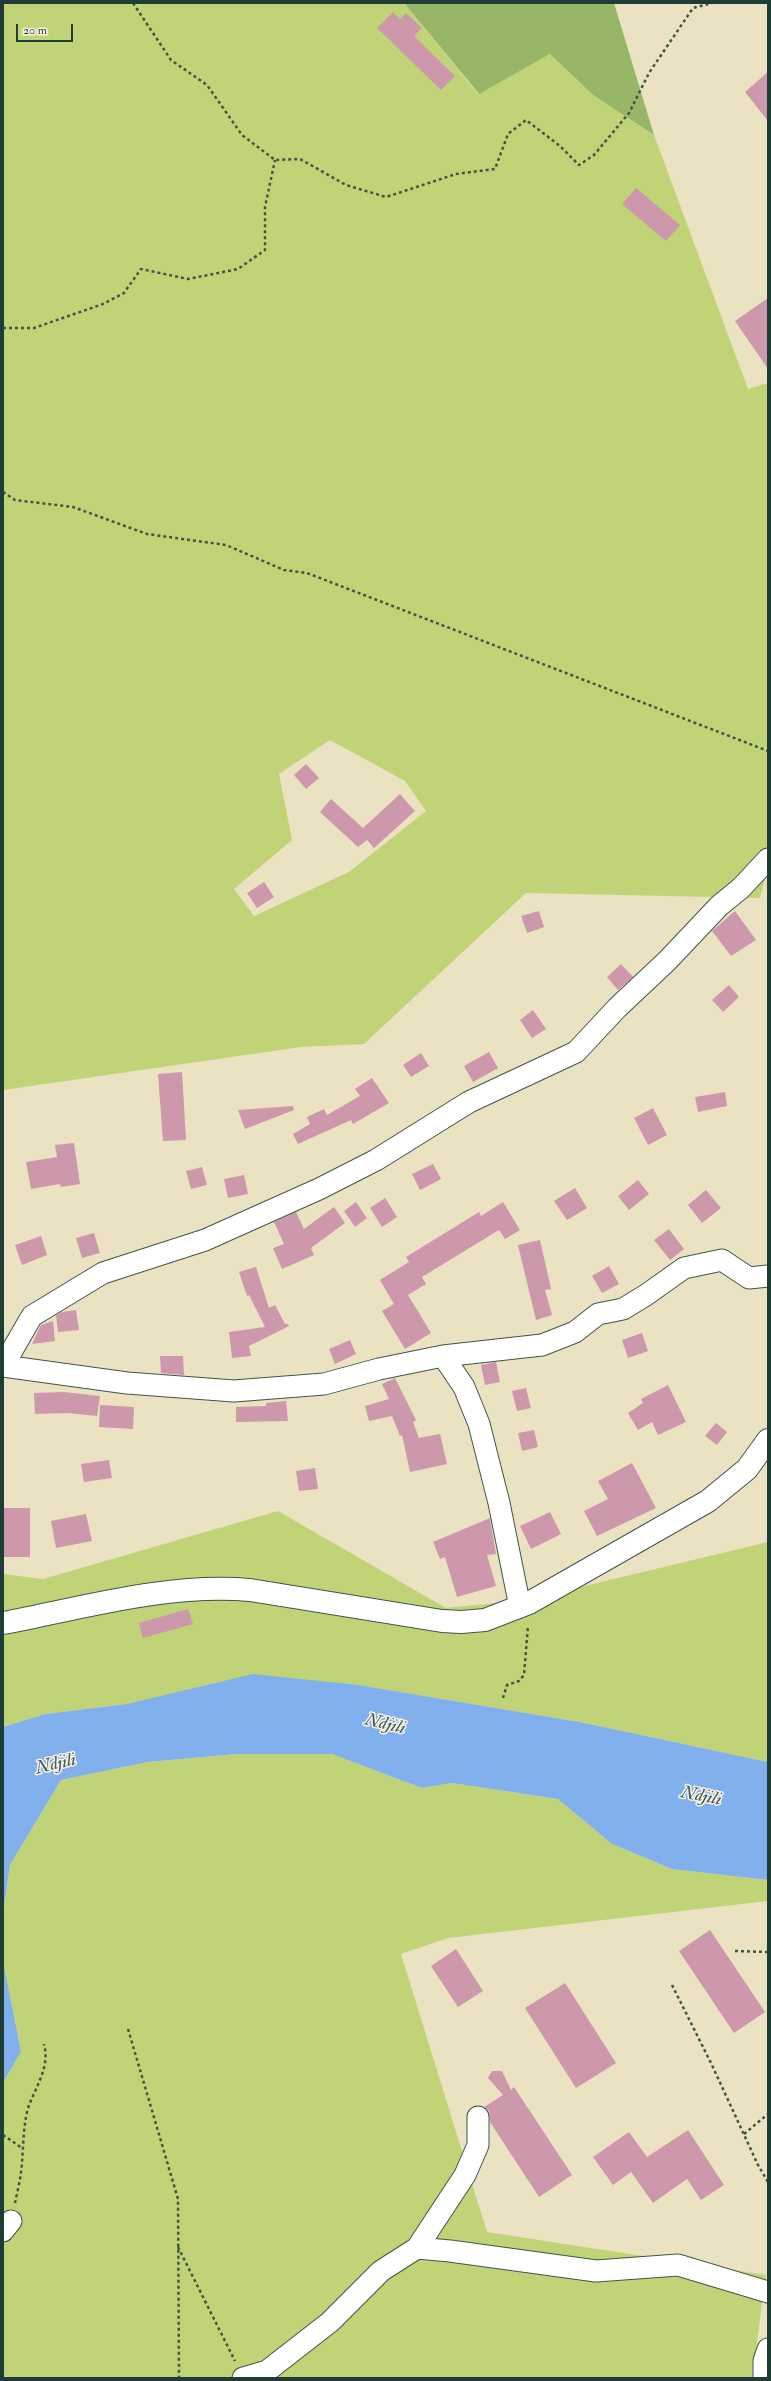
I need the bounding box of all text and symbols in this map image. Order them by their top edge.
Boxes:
scale bar [18,16,75,42]
text: 20 m [23,23,47,38]
water label: Ndjili [363,1710,407,1740]
water label: Ndjili [34,1750,78,1780]
water label: Ndjili [679,1782,723,1812]

